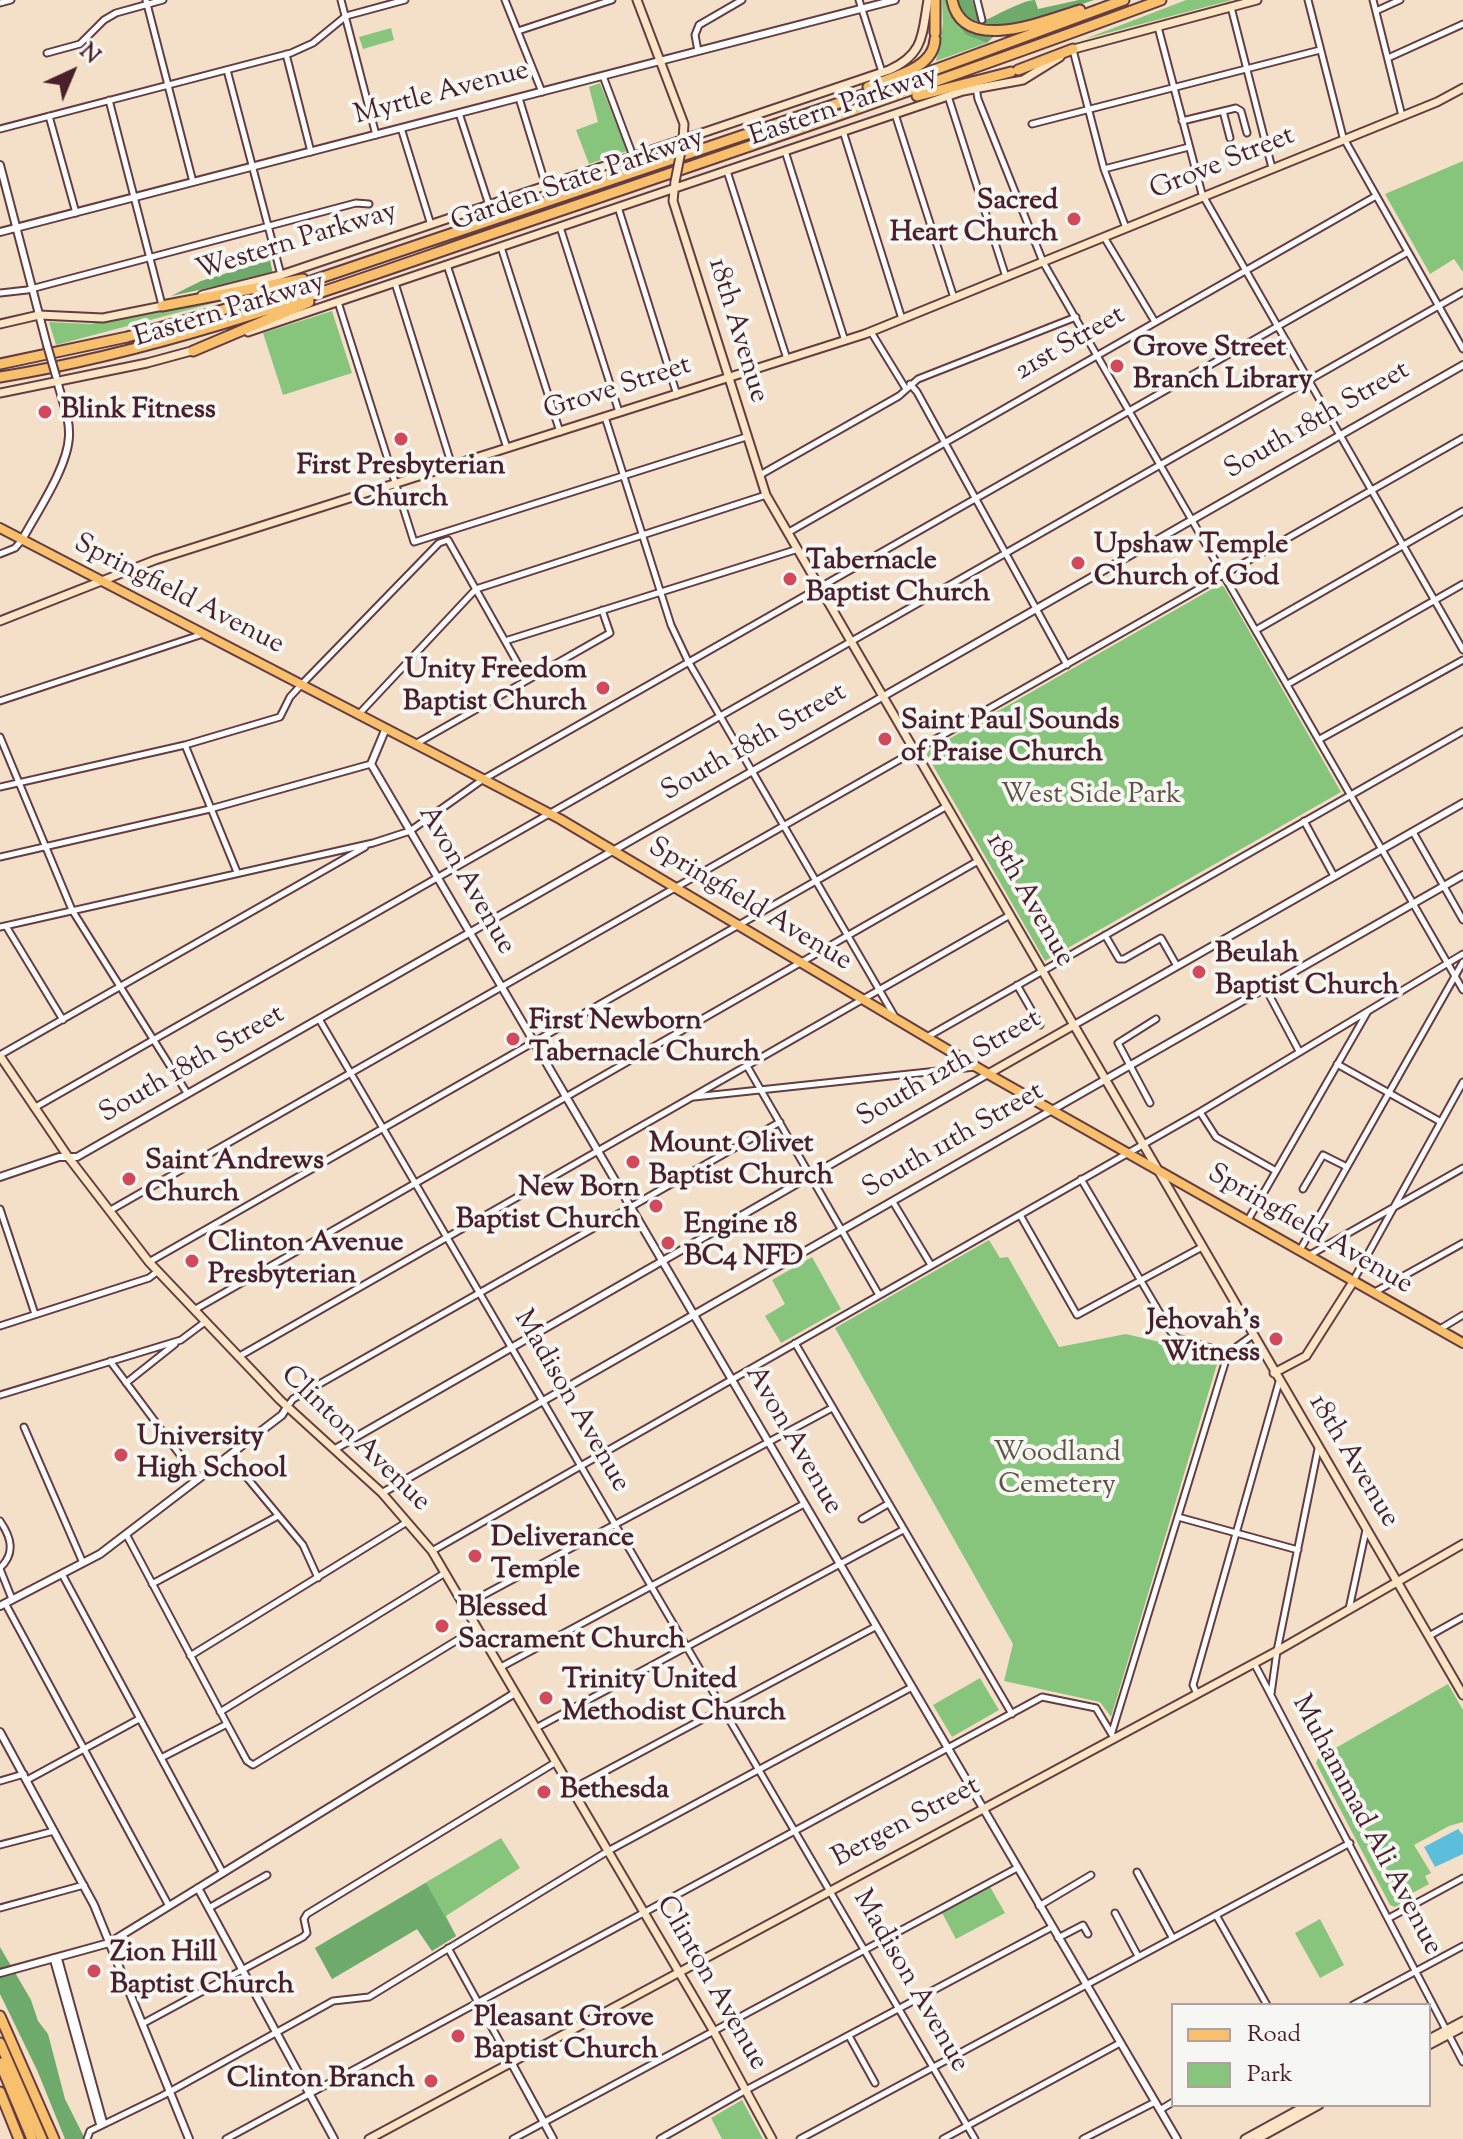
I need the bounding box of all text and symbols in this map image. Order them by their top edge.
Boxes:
north arrow [32,32,112,112]
text: N [71,37,106,72]
street label: Myrtle Avenue [351,56,533,134]
street label: Eastern Parkway [745,60,943,156]
street label: Grove Street [1146,121,1300,209]
street label: Garden State Parkway [447,123,709,241]
place label: Sacred Heart Church [890,186,1058,252]
street label: Western Parkway [192,196,402,290]
marker: Sacred Heart Church [1065,210,1083,228]
street label: 18th Avenue [698,255,774,407]
street label: Eastern Parkway [131,267,329,357]
street label: 21st Street [1010,300,1132,390]
place label: Grove Street Branch Library [1133,333,1313,399]
street label: Grove Street [540,350,696,430]
street label: South 18th Street [1220,355,1416,489]
marker: Grove Street Branch Library [1108,357,1126,375]
place label: Blink Fitness [61,395,216,429]
marker: Blink Fitness [36,403,54,421]
marker: First Presbyterian Church [392,430,410,448]
place label: First Presbyterian Church [297,451,505,517]
street label: Springfield Avenue [67,528,289,664]
place label: Upshaw Temple Church of God [1094,530,1288,596]
place label: Tabernacle Baptist Church [806,546,990,612]
marker: Upshaw Temple Church of God [1069,554,1087,572]
marker: Tabernacle Baptist Church [781,570,799,588]
place label: Unity Freedom Baptist Church [403,655,587,721]
street label: South 18th Street [657,677,853,811]
marker: Unity Freedom Baptist Church [594,679,612,697]
place label: Saint Paul Sounds of Praise Church [901,706,1119,772]
marker: Saint Paul Sounds of Praise Church [876,730,894,748]
park label: West Side Park [1001,780,1181,814]
street label: Avon Avenue [409,801,521,961]
street label: 18th Avenue [976,828,1080,974]
street label: Springfield Avenue [641,832,857,980]
place label: Beulah Baptist Church [1215,939,1399,1005]
marker: Beulah Baptist Church [1190,963,1208,981]
street label: South 18th Street [95,999,291,1133]
street label: South 12th Street [852,1004,1048,1136]
place label: First Newborn Tabernacle Church [529,1006,760,1072]
marker: First Newborn Tabernacle Church [504,1030,522,1048]
street label: South 11th Street [858,1077,1050,1207]
place label: Mount Olivet Baptist Church [649,1129,833,1195]
place label: Saint Andrews Church [145,1146,324,1212]
marker: Mount Olivet Baptist Church [624,1153,642,1171]
street label: Springfield Avenue [1200,1159,1418,1303]
marker: Saint Andrews Church [120,1170,138,1188]
place label: New Born Baptist Church [456,1173,640,1239]
marker: New Born Baptist Church [647,1197,665,1215]
place label: Engine 18 BC4 NFD [684,1210,803,1276]
place label: Clinton Avenue Presbyterian [208,1228,404,1294]
marker: Engine 18 BC4 NFD [659,1234,677,1252]
marker: Clinton Avenue Presbyterian [183,1252,201,1270]
street label: Madison Avenue [504,1305,636,1499]
place label: Jehovah's Witness [1147,1306,1260,1372]
marker: Jehovah's Witness [1267,1330,1285,1348]
street label: Clinton Avenue [272,1360,436,1520]
street label: Avon Avenue [736,1361,848,1521]
street label: 18th Avenue [1299,1389,1405,1535]
place label: University High School [137,1422,287,1488]
park label: Woodland Cemetery [993,1438,1121,1504]
marker: University High School [112,1446,130,1464]
place label: Deliverance Temple [491,1523,634,1589]
marker: Deliverance Temple [466,1547,484,1565]
place label: Blessed Sacrament Church [458,1593,685,1659]
marker: Blessed Sacrament Church [433,1617,451,1635]
place label: Trinity United Methodist Church [562,1665,786,1731]
marker: Trinity United Methodist Church [537,1689,555,1707]
street label: Muhammad Ali Avenue [1282,1690,1448,1962]
street label: Bergen Street [827,1771,987,1877]
place label: Bethesda [560,1775,669,1809]
marker: Bethesda [535,1783,553,1801]
street label: Madison Avenue [843,1885,975,2079]
street label: Clinton Avenue [647,1891,773,2077]
place label: Zion Hill Baptist Church [110,1938,294,2004]
marker: Zion Hill Baptist Church [85,1962,103,1980]
place label: Pleasant Grove Baptist Church [474,2003,658,2069]
legend [1171,2003,1431,2107]
text: Road [1247,2018,1301,2052]
marker: Pleasant Grove Baptist Church [449,2027,467,2045]
text: Park [1247,2058,1293,2092]
place label: Clinton Branch [227,2064,415,2098]
marker: Clinton Branch [422,2072,440,2090]

